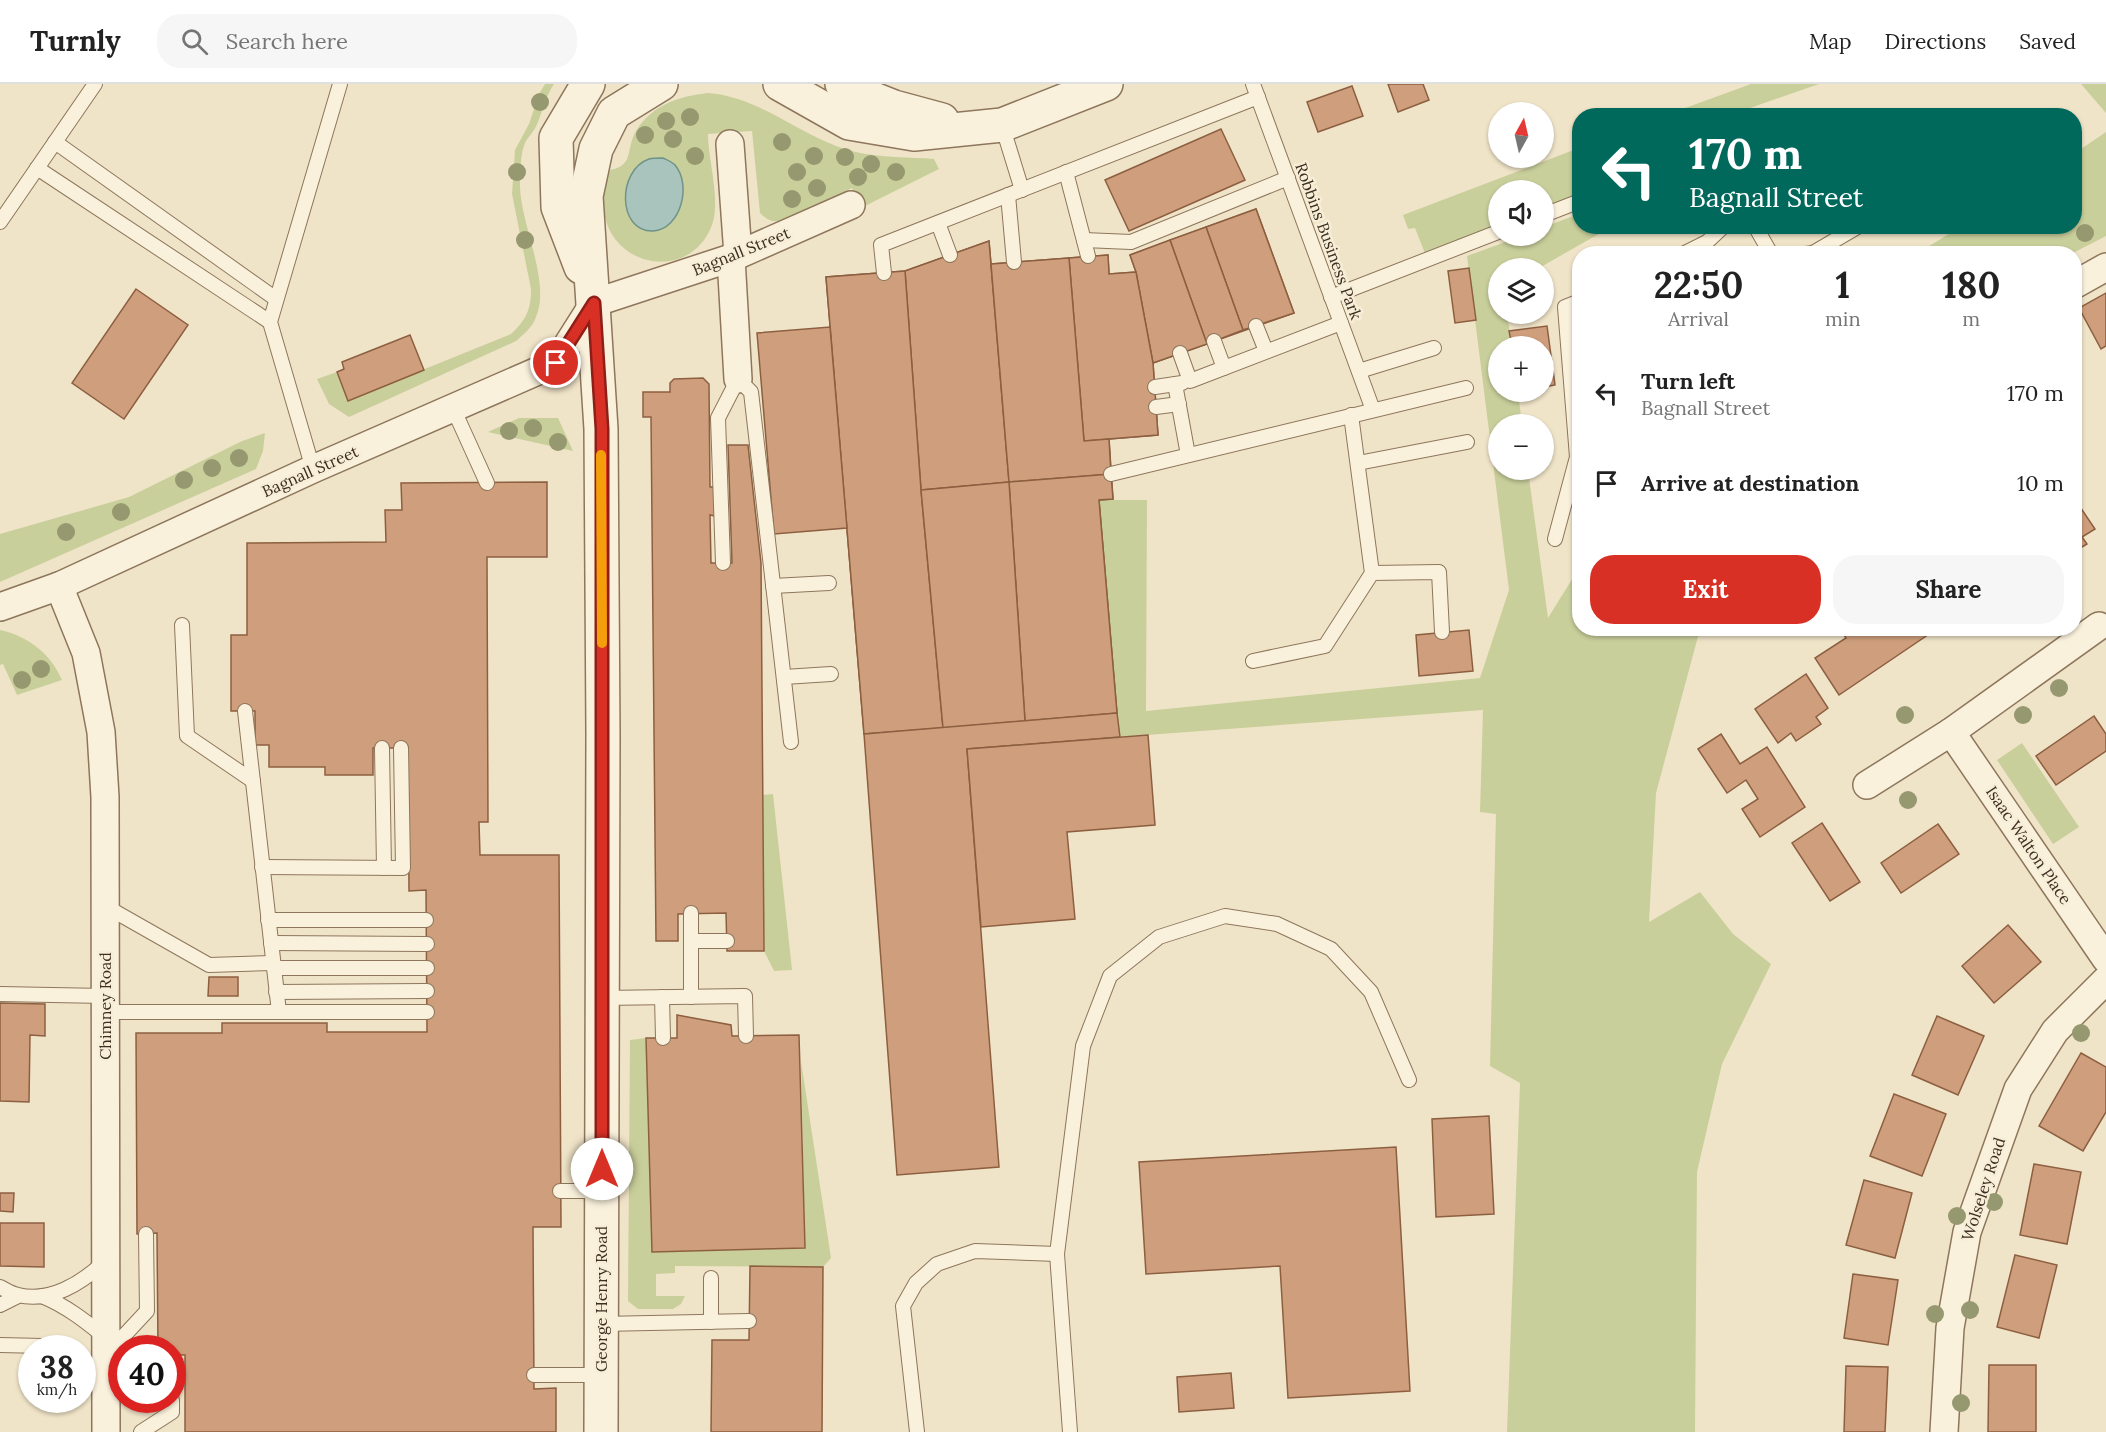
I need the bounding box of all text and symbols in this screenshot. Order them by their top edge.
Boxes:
search box [157,14,577,68]
text: Turnly [30,23,121,59]
icon: search [178,25,211,58]
text: Search here [226,27,348,55]
text: Map [1809,28,1852,55]
text: Directions [1885,28,1986,55]
text: Saved [2019,28,2076,55]
north arrow [1488,102,1554,168]
map controls [1488,102,1554,480]
text: 170 m [1689,127,1802,181]
icon: left [1590,132,1668,210]
street label: Robbins Business Park [1291,160,1367,323]
button: sound [1488,180,1554,246]
text: Bagnall Street [1689,180,1863,214]
street label: Bagnall Street [689,222,793,280]
button: layers [1488,258,1554,324]
text: 22:50 [1654,262,1743,308]
text: 1 [1835,262,1850,308]
text: 180 [1942,262,2000,308]
text: Arrival [1668,306,1729,331]
text: min [1825,306,1861,331]
text: m [1962,306,1980,331]
button: + [1488,336,1554,402]
pin [530,337,581,388]
icon: arrive [539,346,572,379]
text: Turn left [1641,367,1735,395]
icon: left [1590,377,1623,410]
text: 170 m [2007,379,2064,407]
text: Bagnall Street [1641,395,1770,420]
button: − [1488,414,1554,480]
street label: Bagnall Street [259,441,362,501]
icon: arrive [1590,467,1623,500]
text: Arrive at destination [1641,469,1859,497]
text: 10 m [2017,469,2064,497]
button: Exit [1590,555,1821,624]
button: Share [1833,555,2064,624]
street label: Isaac Walton Place [1982,782,2076,908]
street label: Chimney Road [95,952,115,1060]
street label: Wolseley Road [1957,1134,2009,1243]
position arrow [570,1137,634,1201]
street label: George Henry Road [591,1226,611,1372]
speed limit sign: 40 [108,1335,186,1413]
text: 38 [40,1348,74,1386]
text: km/h [37,1380,77,1399]

